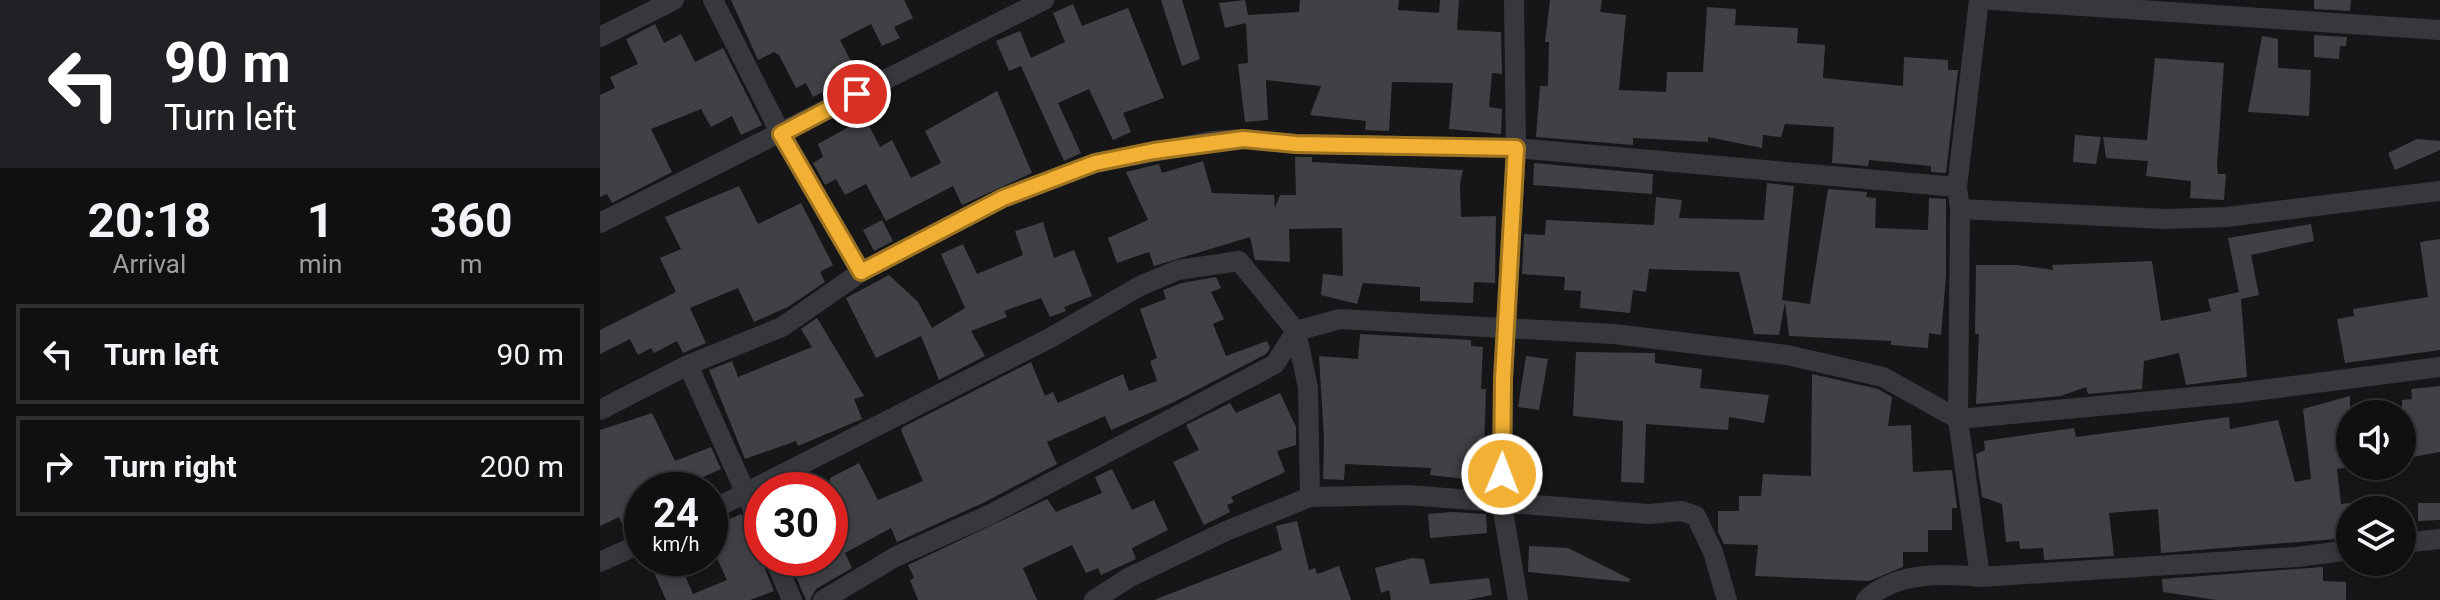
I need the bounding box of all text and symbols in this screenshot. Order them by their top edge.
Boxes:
text: 90 m [164,30,291,96]
icon: left [32,32,136,136]
pin [823,60,891,128]
icon: arrive [835,72,879,116]
text: Turn left [164,97,297,139]
text: 20:18 [88,192,211,249]
text: 1 [307,192,334,249]
text: 360 [430,192,512,249]
text: Arrival [113,249,186,279]
text: min [299,249,342,279]
text: m [460,249,483,279]
icon: left [36,332,80,376]
text: Turn left [104,337,219,372]
text: 90 m [497,337,564,372]
map controls [2336,400,2416,576]
button: sound [2336,400,2416,480]
position arrow [1460,432,1544,516]
icon: right [36,444,80,488]
text: Turn right [104,449,237,484]
text: 200 m [480,449,564,484]
speed limit sign: 30 [744,472,848,576]
text: 24 [653,490,699,537]
button: layers [2336,496,2416,576]
text: km/h [653,532,699,556]

